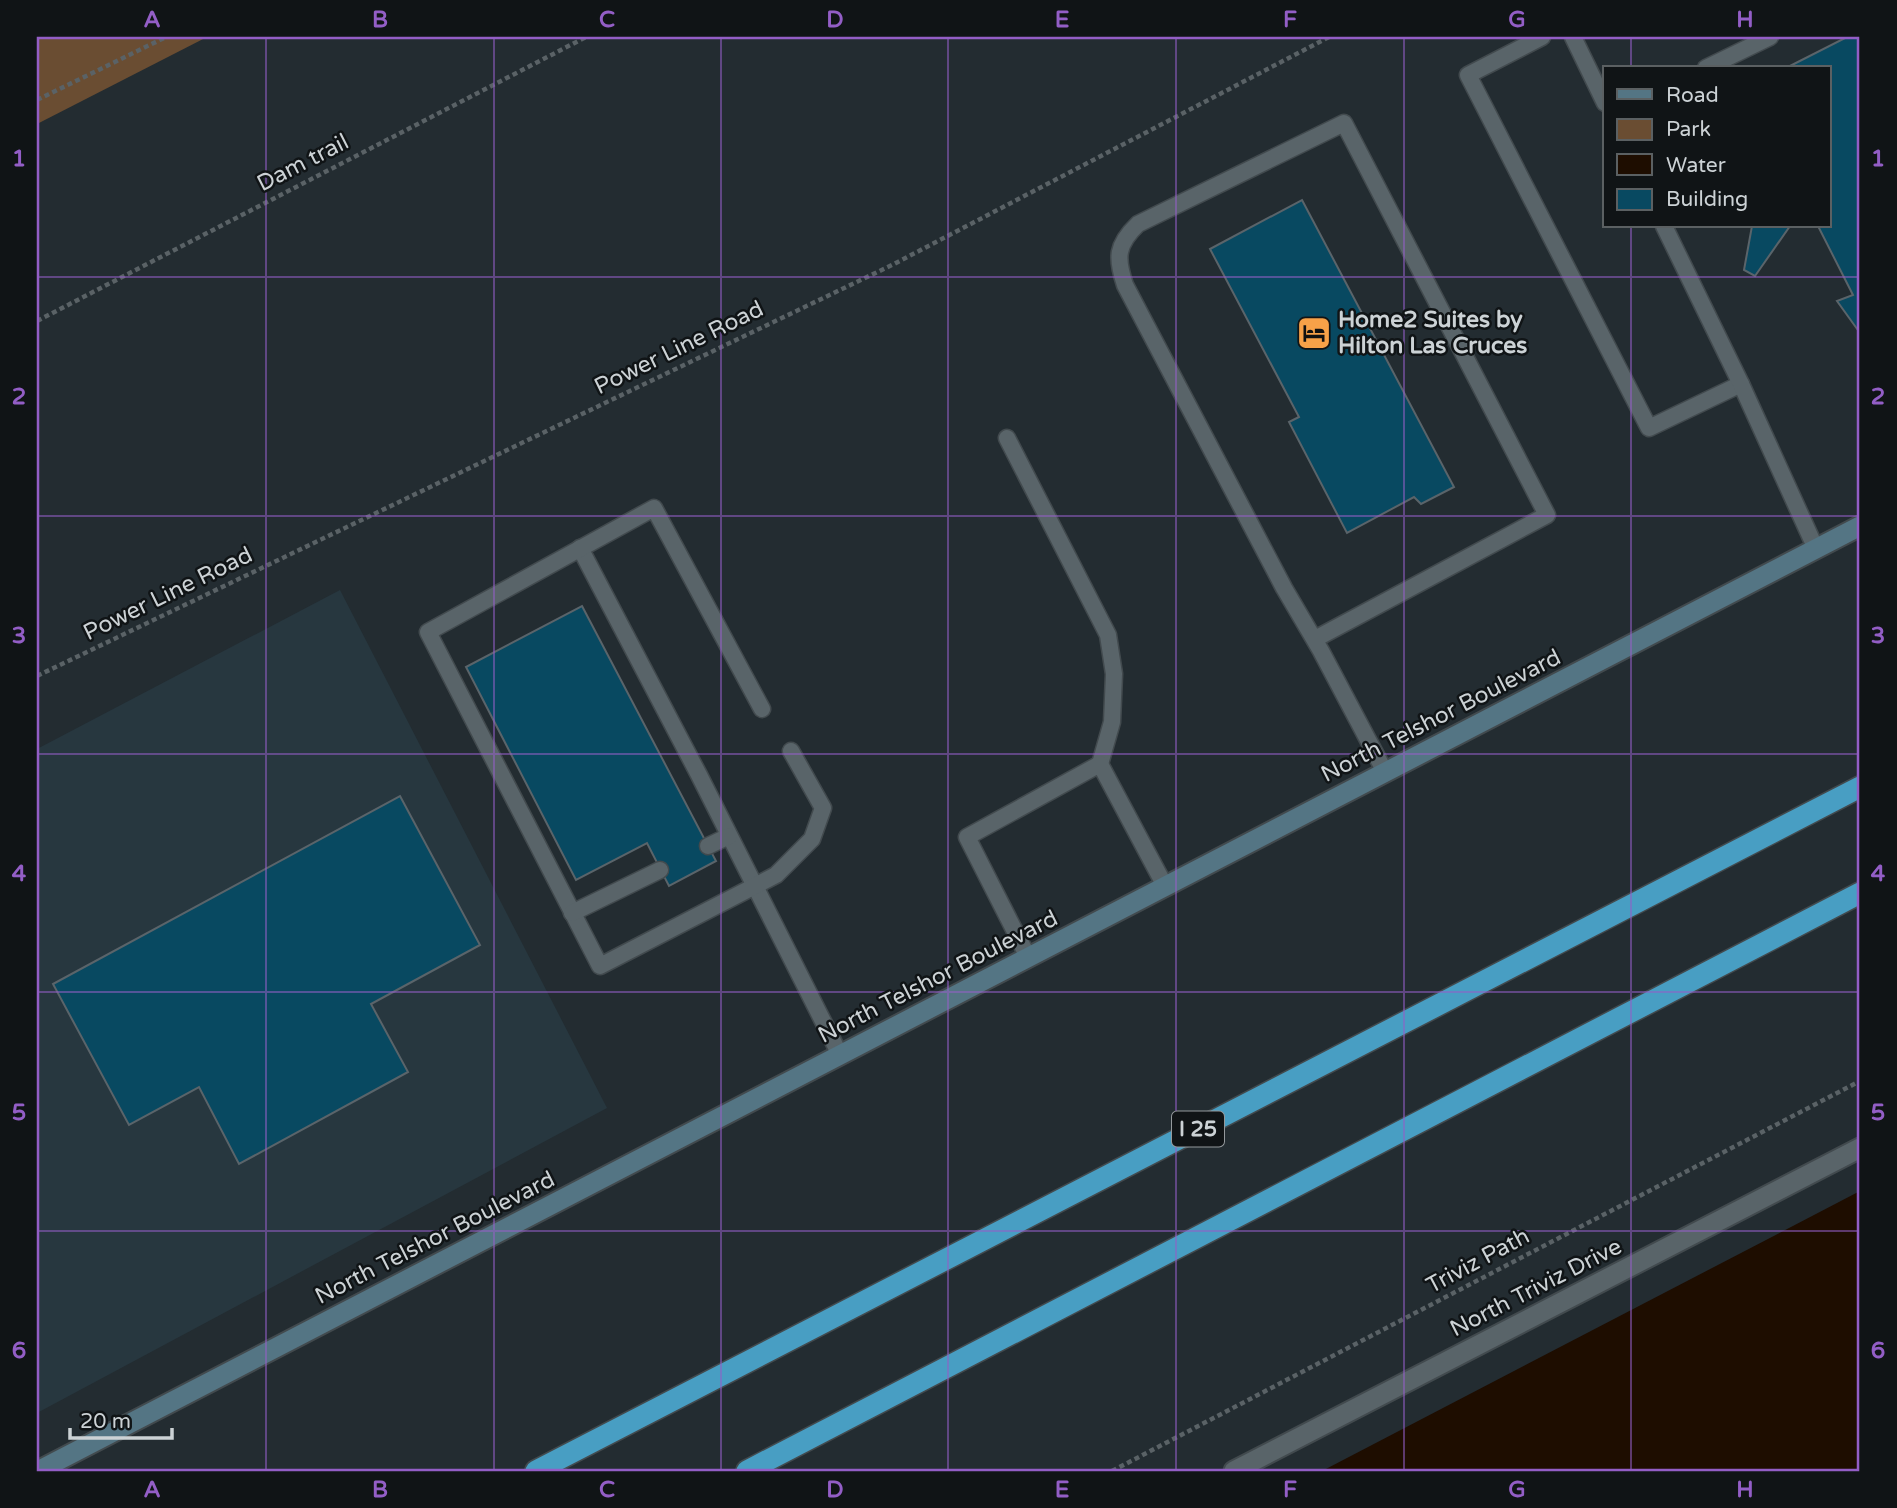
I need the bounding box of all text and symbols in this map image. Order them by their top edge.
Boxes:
text: A [143,6,161,34]
text: B [372,6,388,34]
text: C [599,6,615,34]
text: D [826,6,844,34]
text: E [1055,6,1069,34]
text: F [1283,6,1297,34]
text: G [1508,6,1526,34]
text: H [1736,6,1754,34]
legend [1603,66,1830,228]
text: Road [1666,83,1719,108]
text: Park [1666,117,1711,142]
street label: Dam trail [253,128,353,198]
text: 1 [12,145,26,173]
text: 1 [1871,145,1885,173]
text: Water [1666,153,1726,178]
text: Building [1666,187,1748,212]
street label: Power Line Road [590,295,768,401]
place label: Home2 Suites by Hilton Las Cruces [1338,306,1527,360]
hotel icon: Home2 Suites by Hilton Las Cruces [1295,314,1333,352]
text: 2 [12,383,26,411]
text: 2 [1871,383,1885,411]
street label: Power Line Road [79,541,257,647]
text: 3 [12,622,26,650]
text: 3 [1871,622,1885,650]
street label: North Telshor Boulevard [1316,643,1566,789]
text: 4 [12,860,27,888]
text: 4 [1871,860,1886,888]
street label: North Telshor Boulevard [813,904,1063,1050]
text: 5 [12,1099,26,1127]
text: 5 [1871,1099,1885,1127]
road number: I 25 [1172,1112,1224,1146]
street label: North Telshor Boulevard [310,1165,560,1311]
street label: Triviz Path [1422,1222,1534,1300]
street label: North Triviz Drive [1445,1233,1627,1343]
text: 6 [12,1337,26,1365]
text: 6 [1871,1337,1885,1365]
scale bar [70,1396,172,1440]
text: 20 m [80,1409,131,1434]
text: A [143,1476,161,1504]
text: B [372,1476,388,1504]
text: C [599,1476,615,1504]
text: D [826,1476,844,1504]
text: E [1055,1476,1069,1504]
text: F [1283,1476,1297,1504]
text: G [1508,1476,1526,1504]
text: H [1736,1476,1754,1504]

